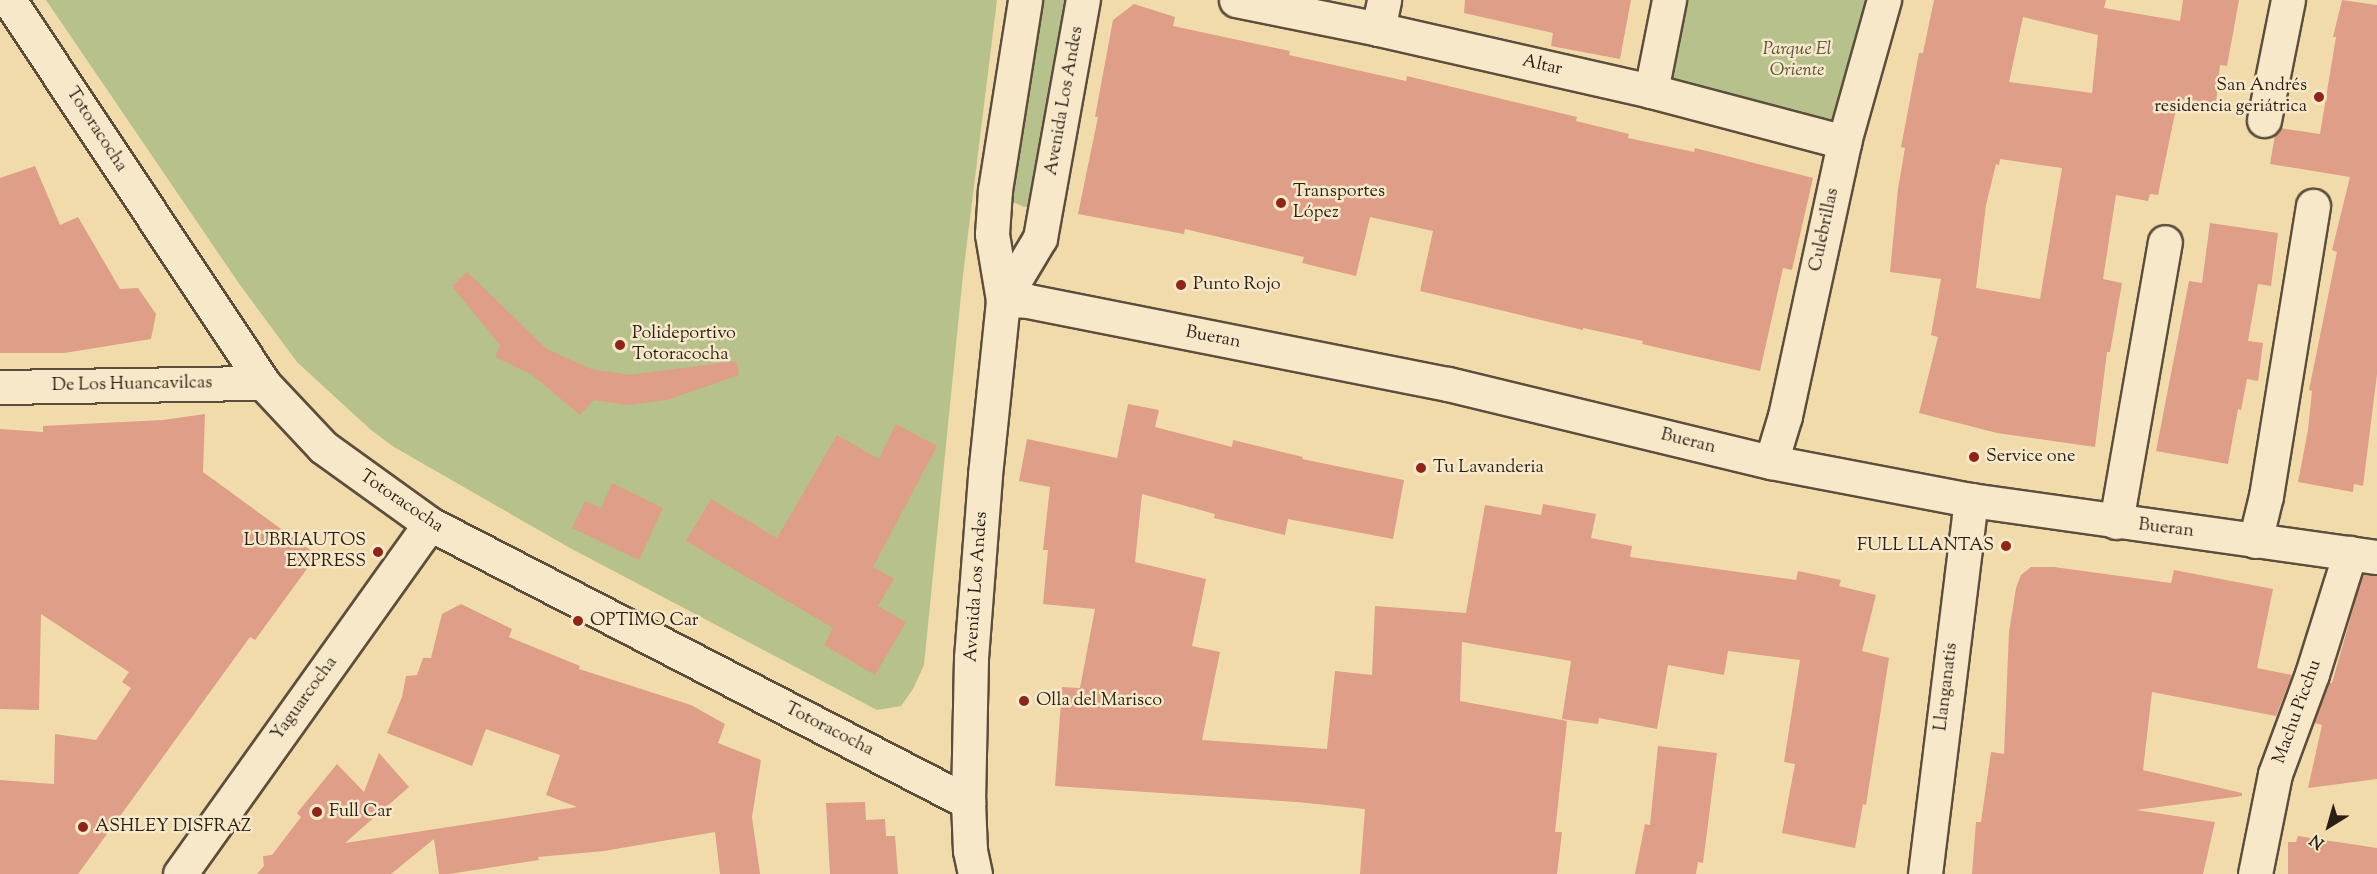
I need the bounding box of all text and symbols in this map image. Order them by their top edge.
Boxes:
street label: Avenida Los Andes [1041,25,1089,177]
park label: Parque El Oriente [1763,40,1831,82]
street label: Altar [1520,51,1564,81]
place label: San Andrés residencia geriátrica [2154,76,2307,118]
street label: Totoracocha [61,84,131,176]
marker: San Andrés residencia geriátrica [2312,90,2326,104]
place label: Transportes López [1293,182,1385,224]
street label: Culebrillas [1806,186,1844,274]
marker: Transportes López [1274,196,1288,210]
place label: Punto Rojo [1193,274,1281,296]
marker: Punto Rojo [1174,278,1188,292]
street label: Bueran [1184,322,1242,354]
place label: Polideportivo Totoracocha [632,324,736,366]
marker: Polideportivo Totoracocha [613,338,627,352]
street label: De Los Huancavilcas [52,373,212,397]
street label: Bueran [1658,425,1718,459]
place label: Service one [1986,446,2075,468]
marker: Service one [1967,450,1981,464]
place label: Tu Lavanderia [1433,457,1544,479]
marker: Tu Lavanderia [1414,461,1428,475]
street label: Totoracocha [355,466,447,538]
street label: Avenida Los Andes [961,511,993,663]
street label: Bueran [2137,515,2195,543]
place label: LUBRIAUTOS EXPRESS [244,531,366,574]
place label: FULL LLANTAS [1857,535,1994,557]
marker: FULL LLANTAS [1999,539,2013,553]
marker: LUBRIAUTOS EXPRESS [371,545,385,559]
place label: OPTIMO Car [590,610,699,632]
marker: OPTIMO Car [571,614,585,628]
street label: Llanganatis [1931,642,1963,732]
street label: Yaguarcocha [267,653,343,745]
street label: Machu Picchu [2269,657,2327,767]
place label: Olla del Marisco [1036,690,1162,712]
marker: Olla del Marisco [1017,694,1031,708]
street label: Totoracocha [781,698,877,762]
north arrow [2299,796,2359,856]
place label: Full Car [329,801,392,823]
marker: Full Car [310,805,324,819]
place label: ASHLEY DISFRAZ [95,816,251,838]
marker: ASHLEY DISFRAZ [76,820,90,834]
text: N [2306,828,2330,854]

